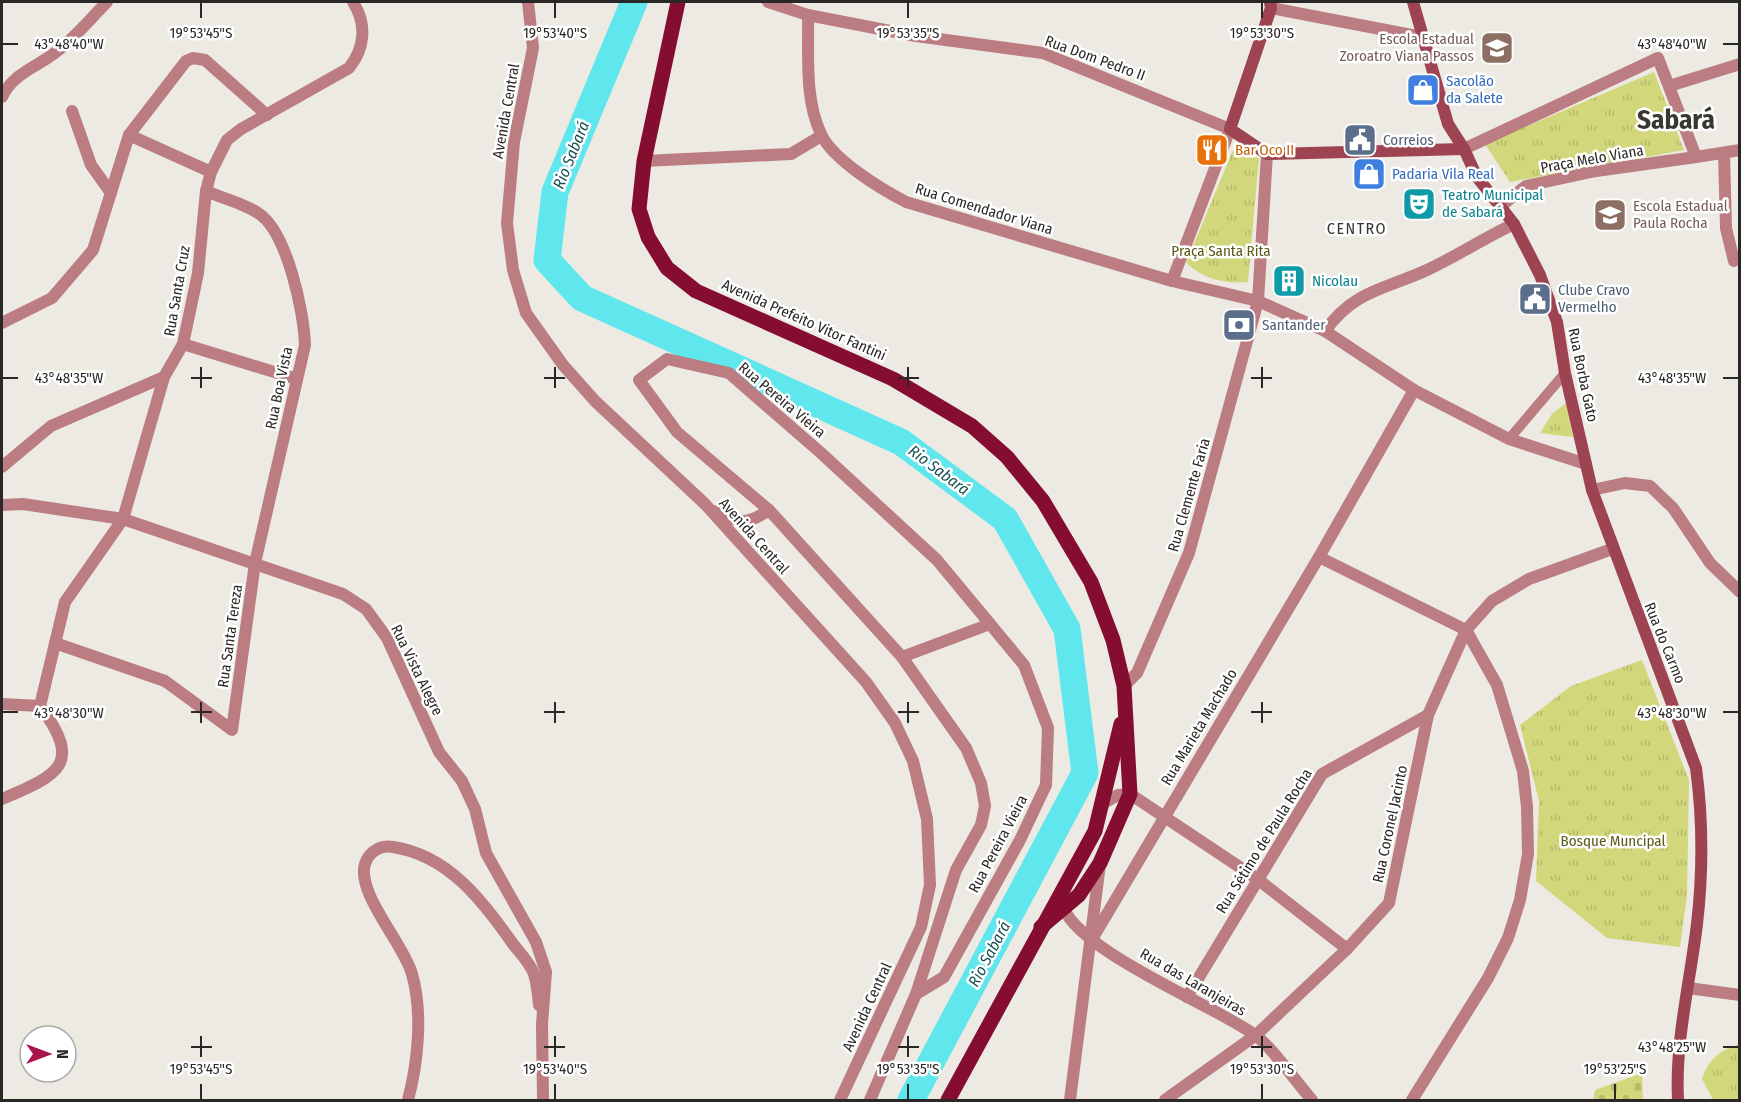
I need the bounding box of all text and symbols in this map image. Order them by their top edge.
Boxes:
text: 19°53'45"S [170,24,232,42]
text: 19°53'40"S [523,24,587,42]
text: 19°53'35"S [876,24,940,42]
text: 19°53'30"S [1230,24,1294,42]
place label: Escola Estadual Zoroatro Viana Passos [1339,30,1474,65]
school or university icon: Escola Estadual Zoroatro Viana Passos [1479,30,1515,66]
street label: Rua Dom Pedro II [1042,32,1148,84]
text: 43°48'40"W [34,35,104,53]
text: 43°48'40"W [1637,35,1707,53]
street label: Avenida Central [489,62,523,160]
shop icon: Sacolão da Salete [1405,72,1441,108]
place label: Sacolão da Salete [1446,72,1503,107]
district label: Sabará [1637,104,1715,136]
water label: Rio Sabará [549,119,593,191]
public building icon: Correios [1342,122,1378,158]
place label: Correios [1383,131,1434,149]
restaurant icon: Bar Oco II [1194,132,1230,168]
place label: Bar Oco II [1235,141,1294,159]
street label: Praça Melo Viana [1539,141,1645,177]
shop icon: Padaria Vila Real [1351,156,1387,192]
place label: Padaria Vila Real [1392,165,1494,183]
street label: Rua Comendador Viana [913,179,1055,239]
theatre icon: Teatro Municipal de Sabará [1401,186,1437,222]
place label: Teatro Municipal de Sabará [1442,186,1543,221]
school or university icon: Escola Estadual Paula Rocha [1592,197,1628,233]
place label: Escola Estadual Paula Rocha [1633,197,1728,232]
district label: CENTRO [1327,219,1387,238]
park label: Praça Santa Rita [1171,242,1271,260]
street label: Rua Santa Cruz [160,244,194,338]
building icon: Nicolau [1271,263,1307,299]
place label: Nicolau [1312,272,1358,290]
street label: Avenida Prefeito Vitor Fantini [719,276,889,364]
public building icon: Clube Cravo Vermelho [1517,281,1553,317]
place label: Clube Cravo Vermelho [1558,281,1630,316]
bank icon: Santander [1221,307,1257,343]
place label: Santander [1262,316,1326,334]
street label: Rua Borba Gato [1564,326,1602,424]
street label: Rua Boa Vista [261,345,297,431]
street label: Rua Pereira Vieira [735,358,829,442]
text: 43°48'35"W [35,369,103,387]
text: 43°48'35"W [1638,369,1706,387]
street label: Rua Clemente Faria [1164,436,1214,554]
water label: Rio Sabará [905,441,973,499]
street label: Avenida Central [715,494,793,578]
street label: Rua Santa Tereza [214,583,246,689]
street label: Rua do Carmo [1641,600,1689,686]
street label: Rua Vista Alegre [387,622,447,718]
street label: Rua Marieta Machado [1157,665,1241,788]
text: 43°48'30"W [34,704,104,722]
text: 43°48'30"W [1637,704,1707,722]
street label: Rua Coronel Jacinto [1369,763,1411,884]
street label: Rua Sétimo de Paula Rocha [1212,765,1316,917]
street label: Rua Pereira Vieira [965,792,1031,896]
park label: Bosque Muncipal [1561,832,1666,850]
water label: Rio Sabará [964,918,1014,990]
street label: Rua das Laranjeiras [1137,944,1249,1020]
street label: Avenida Central [839,960,895,1054]
north arrow [18,1024,78,1084]
text: 43°48'25"W [1638,1038,1706,1056]
text: N [53,1049,72,1059]
text: 19°53'45"S [170,1060,232,1078]
text: 19°53'40"S [523,1060,587,1078]
text: 19°53'35"S [876,1060,940,1078]
text: 19°53'30"S [1230,1060,1294,1078]
text: 19°53'25"S [1584,1060,1646,1078]

